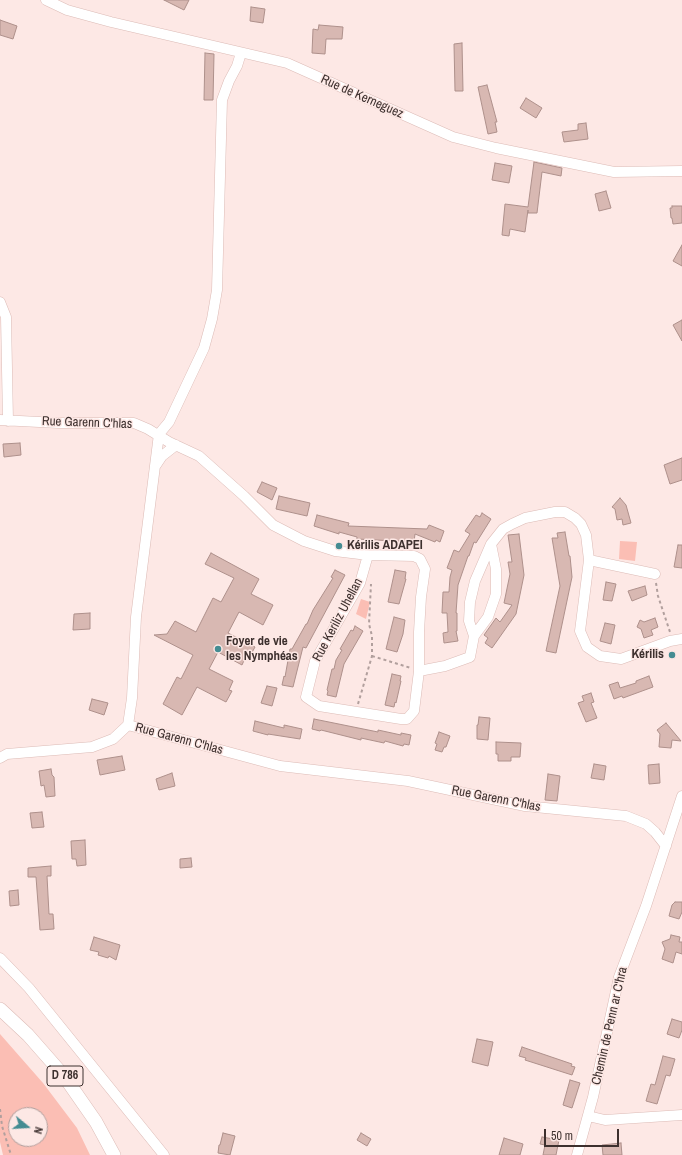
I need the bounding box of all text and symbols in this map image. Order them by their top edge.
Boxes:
street label: Rue de Kerneguez [318,72,406,122]
street label: Rue Garenn C'hlas [42,414,132,432]
place label: Kérilis ADAPEI [347,538,423,554]
marker: Kérilis ADAPEI [334,541,344,551]
street label: Rue Keriliz Uhellan [310,576,366,664]
place label: Foyer de vie les Nymphéas [226,634,298,665]
marker: Foyer de vie les Nymphéas [213,644,223,654]
place label: Kérilis [631,647,664,663]
marker: Kérilis [667,650,677,660]
street label: Rue Garenn C'hlas [133,720,225,758]
street label: Rue Garenn C'hlas [450,783,542,815]
street label: Chemin de Penn ar C'hra [589,966,631,1086]
road number: D 786 [47,1066,83,1086]
north arrow [8,1107,48,1147]
scale bar [546,1121,621,1147]
text: N [31,1125,46,1136]
text: 50 m [551,1128,573,1144]

